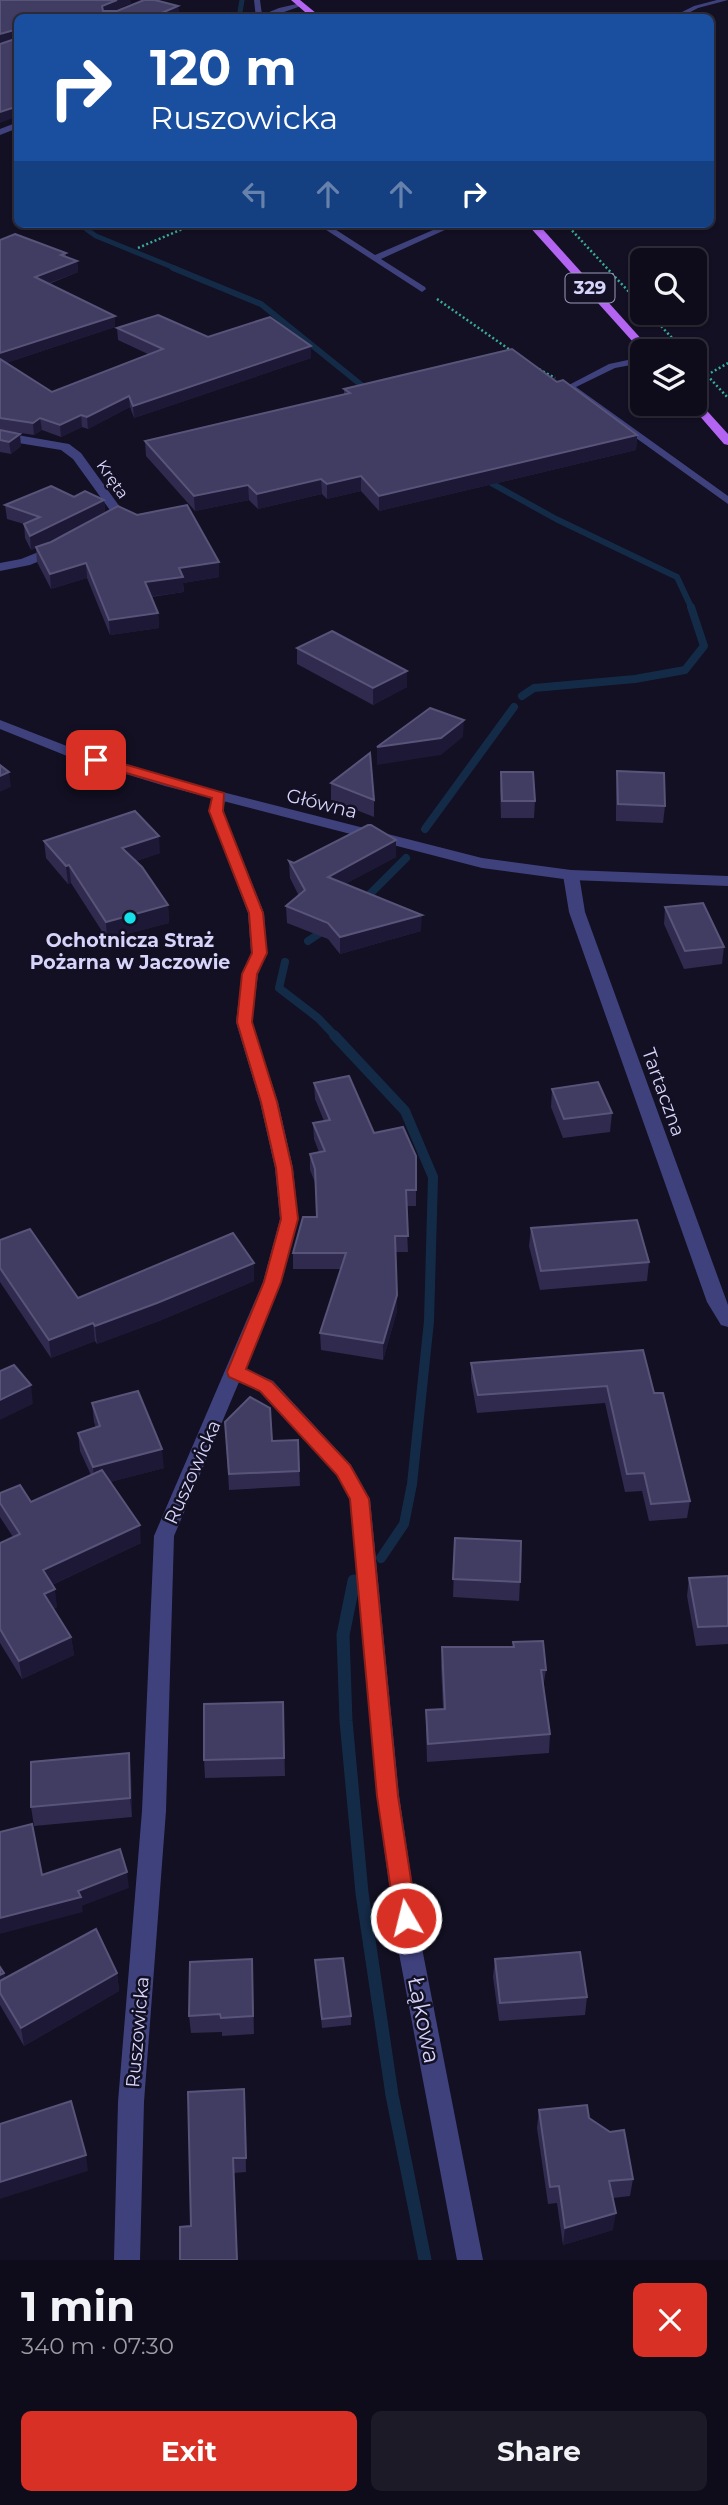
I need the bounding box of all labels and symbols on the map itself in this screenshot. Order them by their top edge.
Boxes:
road number: 329 [566,274,614,302]
street label: Kręta [93,456,133,502]
pin [66,730,126,790]
street label: Główna [284,784,360,823]
marker: Ochotnicza Straż Pożarna w Jaczowie [122,910,138,926]
place label: Ochotnicza Straż Pożarna w Jaczowie [30,929,230,974]
street label: Tartaczna [637,1045,690,1139]
street label: Ruszowicka [159,1417,226,1528]
position arrow [369,1881,443,1955]
street label: Łąkowa [402,1974,446,2066]
street label: Ruszowicka [121,1975,154,2089]

